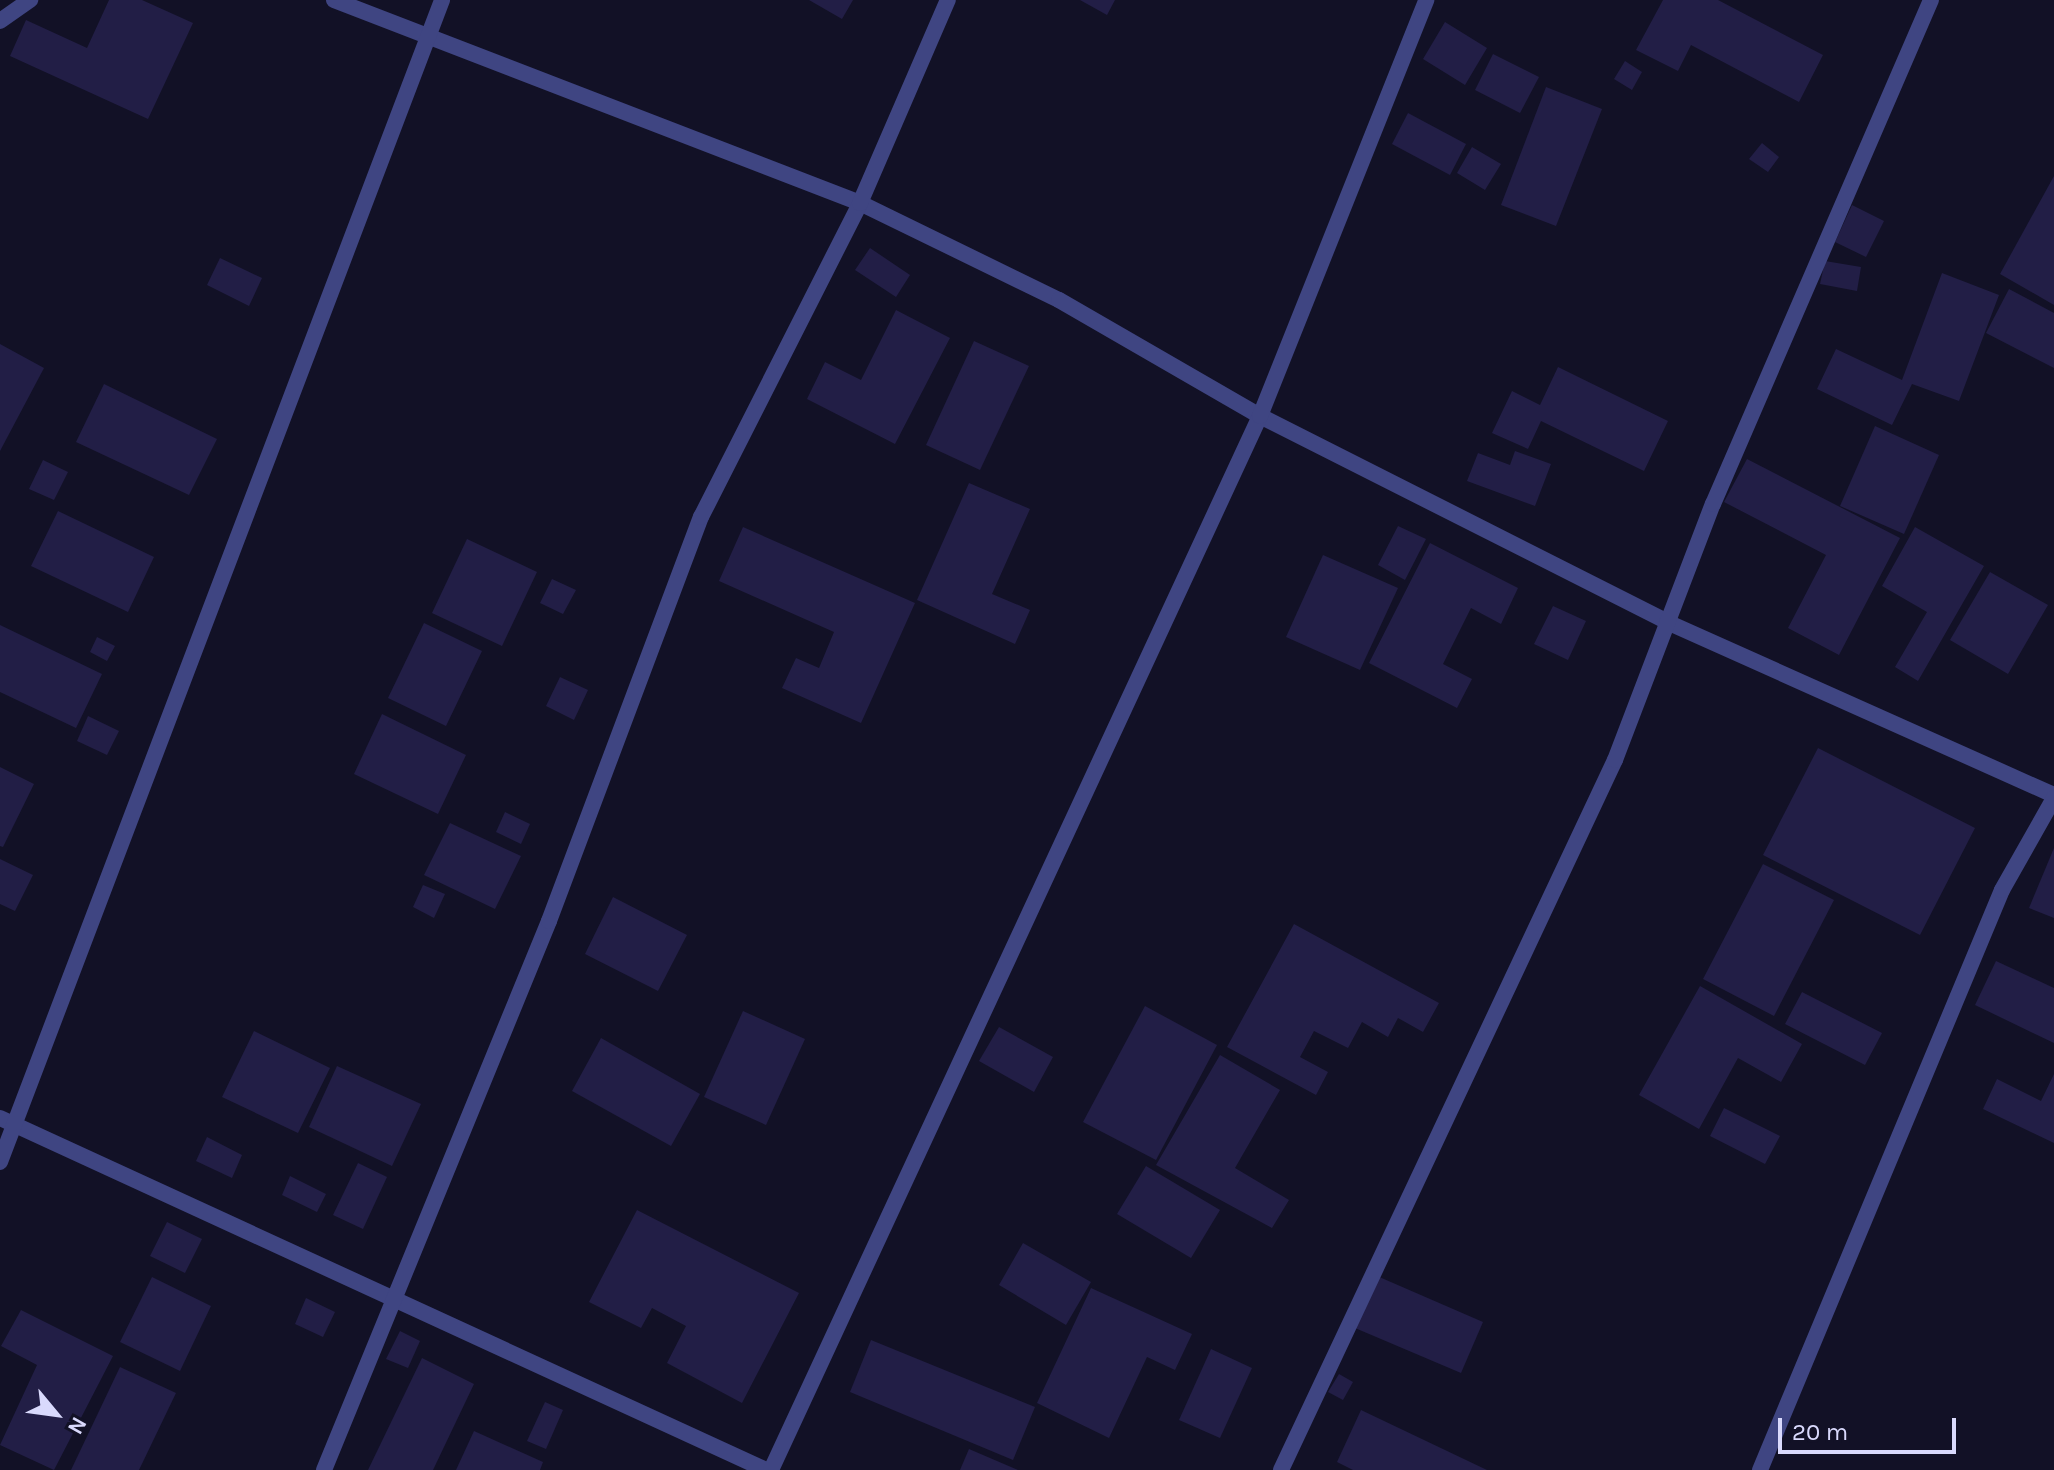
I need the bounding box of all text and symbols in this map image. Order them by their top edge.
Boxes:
north arrow [16,1374,96,1454]
scale bar [1782,1402,1960,1452]
text: N [62,1412,92,1439]
text: 20 m [1792,1418,1848,1446]

